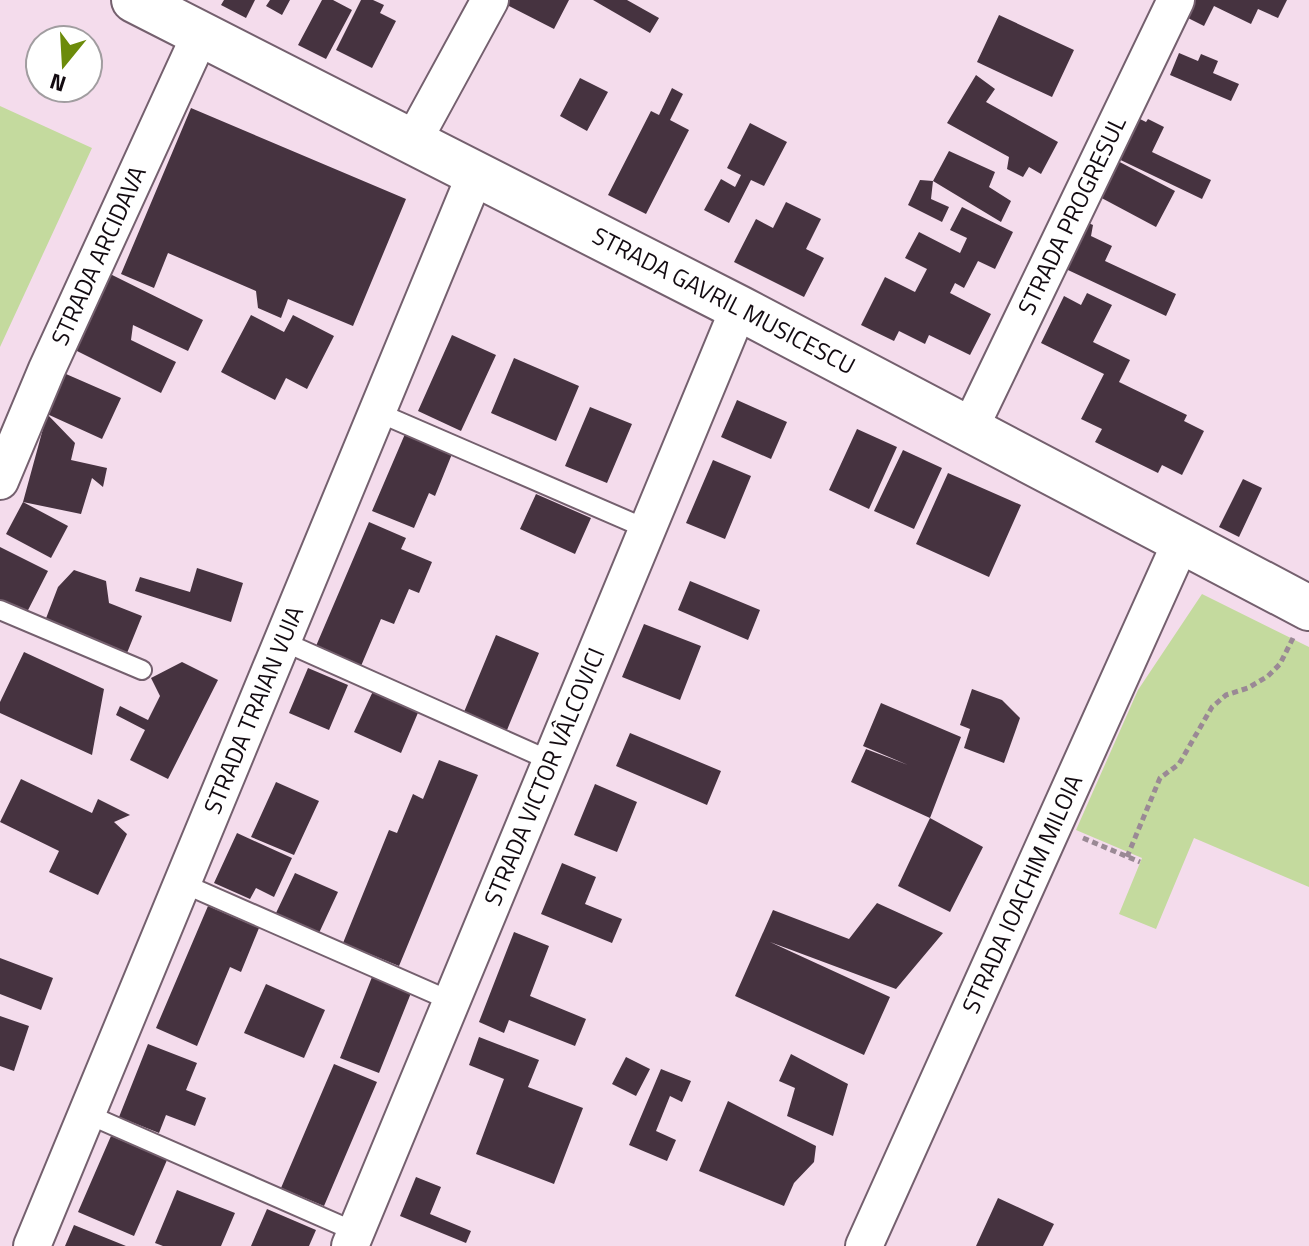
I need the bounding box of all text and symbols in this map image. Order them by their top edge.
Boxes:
north arrow [24,24,104,104]
text: N [45,64,70,102]
street label: STRADA PROGRESUL [1008,109,1135,321]
street label: STRADA ARCIDAVA [41,160,155,351]
street label: STRADA GAVRIL MUSICESCU [586,217,862,383]
street label: STRADA TRAIAN VUIA [194,600,312,819]
street label: STRADA VICTOR VÂLCOVICI [474,642,613,911]
street label: STRADA IOACHIM MILOIA [952,768,1091,1019]

